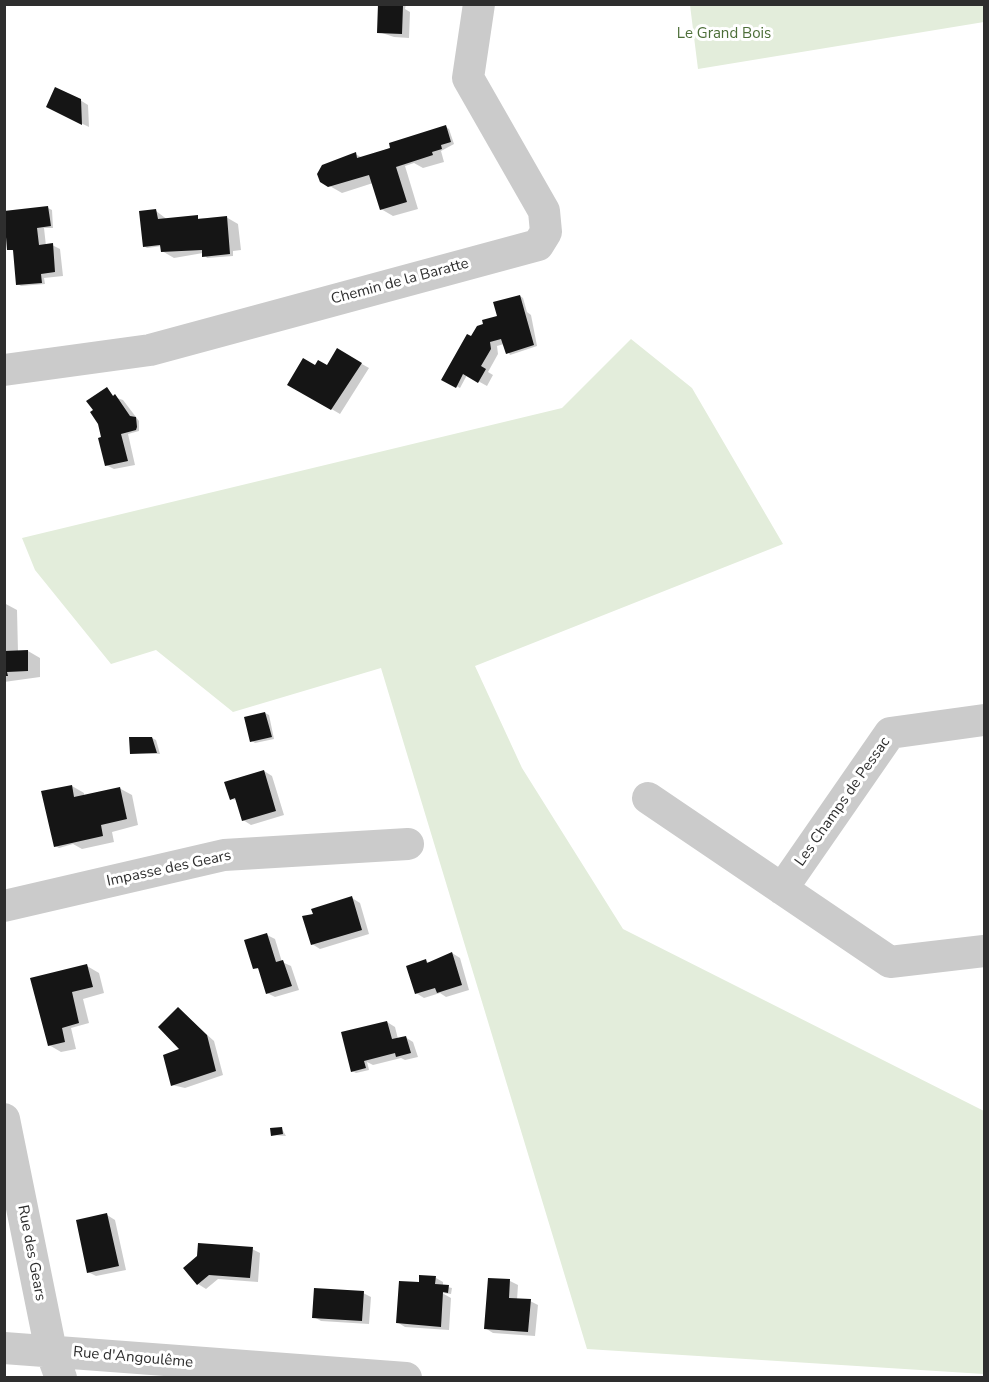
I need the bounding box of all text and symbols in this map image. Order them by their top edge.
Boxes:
park label: Le Grand Bois [677,25,771,43]
street label: Chemin de la Baratte [329,255,471,309]
street label: Les Champs de Pessac [792,734,894,870]
street label: Impasse des Gears [105,847,233,891]
street label: Rue des Gears [13,1203,49,1303]
street label: Rue d'Angoulême [72,1344,194,1372]

